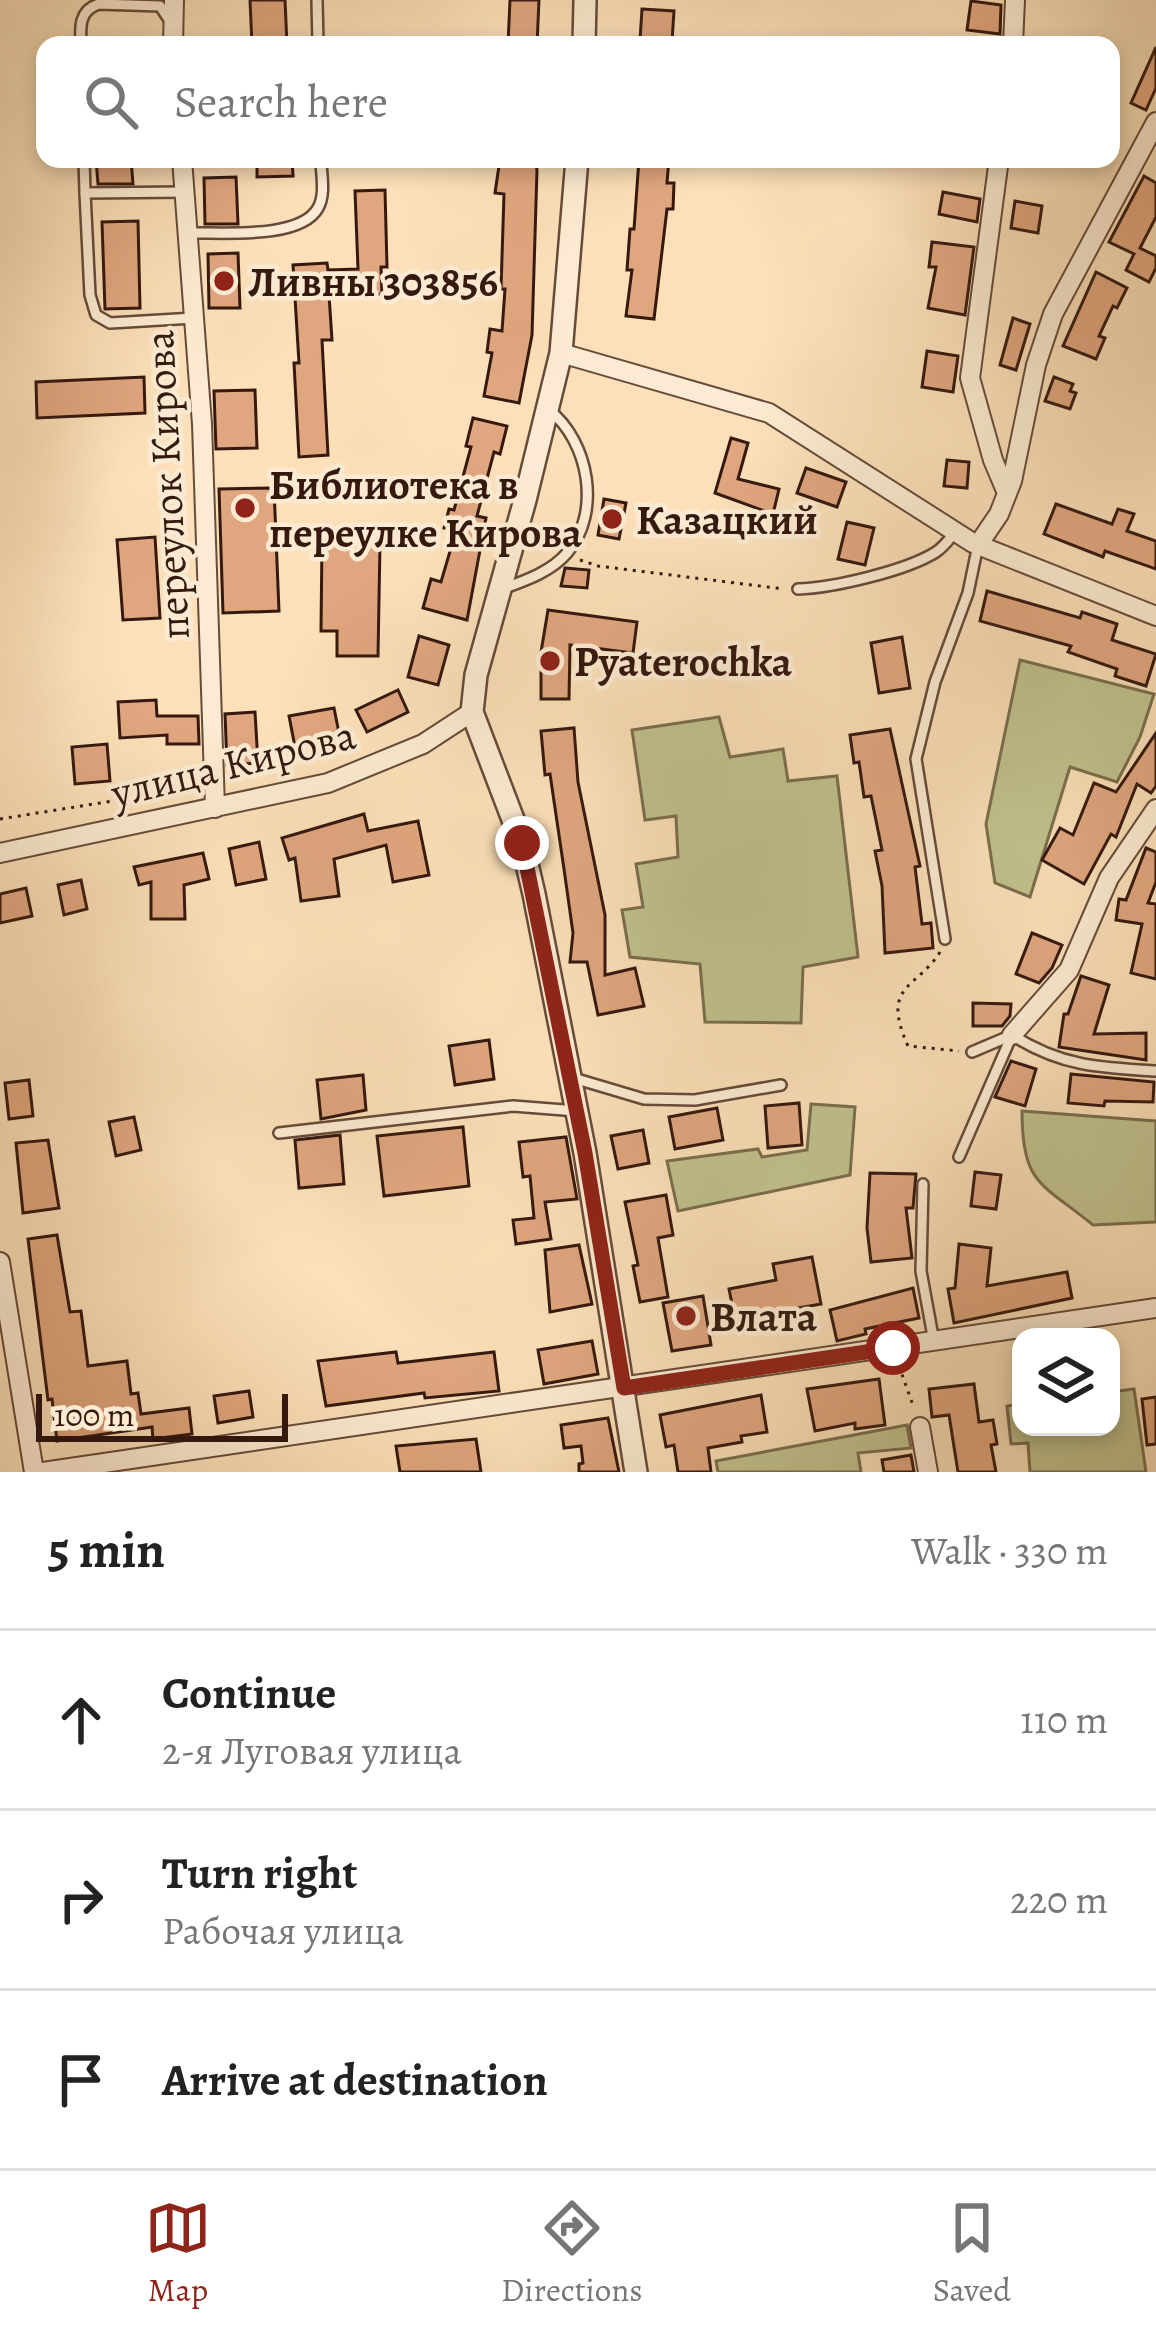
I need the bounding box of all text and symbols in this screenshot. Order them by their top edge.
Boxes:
search box [36,36,1120,168]
icon: search [78,69,144,135]
text: Search here [174,71,388,133]
place label: Ливны 303856 [248,253,498,310]
marker: Ливны 303856 [211,268,237,294]
street label: переулок Кирова [130,328,203,641]
place label: Библиотека в переулке Кирова [269,456,582,561]
place label: Казацкий [636,491,818,548]
marker: Библиотека в переулке Кирова [232,495,258,521]
marker: Казацкий [599,506,625,532]
place label: Pyaterochka [574,633,793,690]
marker: Pyaterochka [537,648,563,674]
street label: улица Кирова [104,705,362,822]
route end [495,816,549,870]
place label: Влата [710,1288,817,1345]
marker: Влата [673,1303,699,1329]
route start [866,1321,920,1375]
map controls [1012,1328,1120,1436]
button: layers [1012,1328,1120,1436]
scale bar [36,1388,288,1441]
text: 100 m [54,1392,134,1437]
text: 5 min [48,1515,165,1585]
text: Walk · 330 m [911,1524,1108,1577]
text: Continue [162,1662,336,1724]
icon: ahead [48,1687,114,1753]
text: 110 m [1020,1693,1108,1746]
text: 2-я Луговая улица [162,1724,462,1777]
text: Turn right [162,1842,357,1904]
icon: right [48,1867,114,1933]
text: 220 m [1010,1873,1108,1926]
text: Рабочая улица [162,1904,404,1957]
icon: arrive [48,2047,114,2113]
text: Arrive at destination [162,2049,548,2111]
tab: Map [145,2195,211,2312]
tab: Directions [501,2195,643,2312]
tab: Saved [933,2195,1011,2312]

